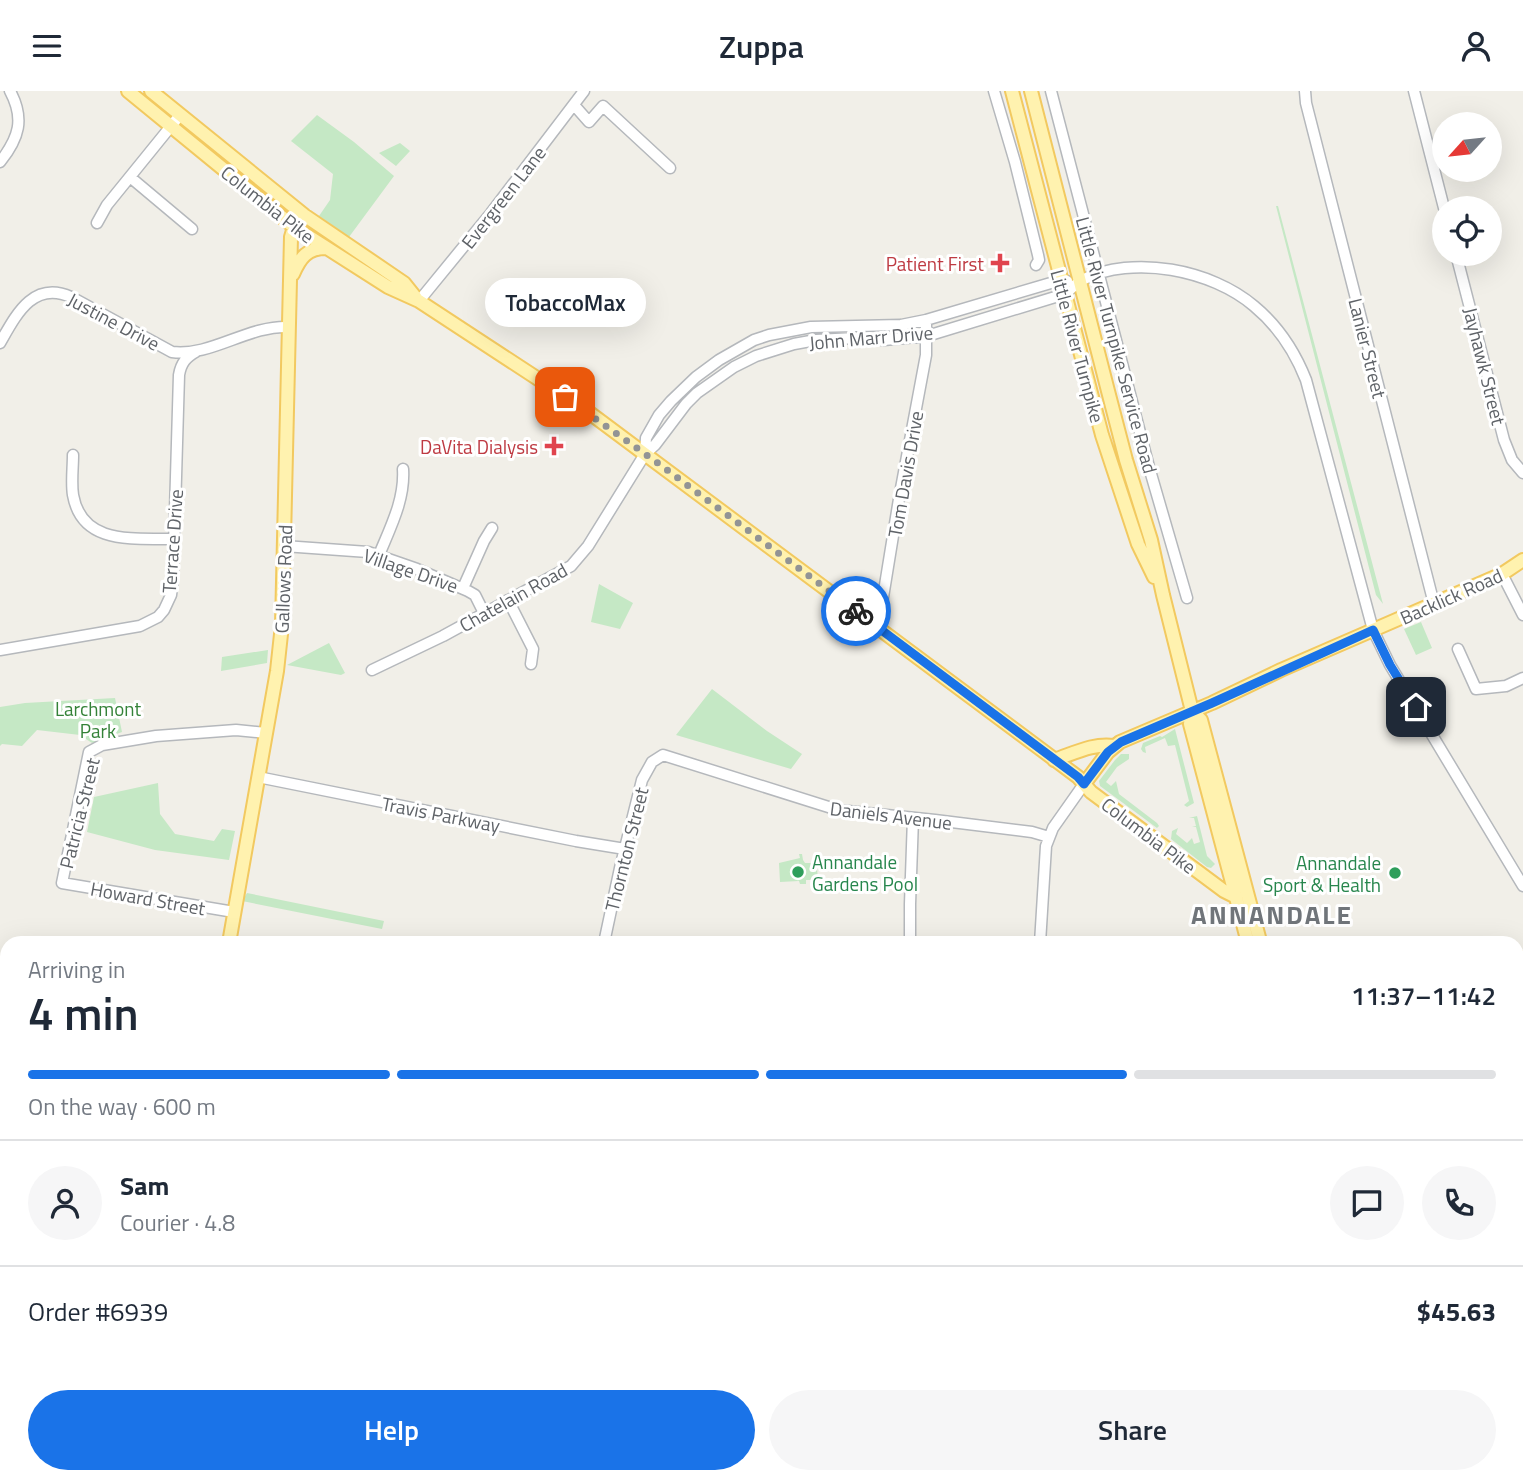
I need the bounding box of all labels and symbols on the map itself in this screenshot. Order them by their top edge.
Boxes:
north arrow [1432,112,1502,182]
street label: Evergreen Lane [454,139,552,255]
street label: Columbia Pike [215,158,321,250]
street label: Little River Turnpike Service Road [1072,214,1162,476]
place label: Patient First [886,249,984,278]
marker: Patient First [990,253,1010,273]
street label: Little River Turnpike [1047,267,1109,425]
callout: TobaccoMax [484,278,646,327]
street label: Justine Drive [63,285,165,357]
street label: Lanier Street [1342,295,1395,401]
street label: Jayhawk Street [1456,304,1514,428]
street label: John Marr Drive [808,317,934,357]
pin [535,367,595,427]
street label: Tom Davis Drive [880,408,930,540]
place label: DaVita Dialysis [420,432,538,461]
marker: DaVita Dialysis [544,436,564,456]
street label: Terrace Drive [154,488,190,594]
street label: Gallows Road [267,524,299,634]
street label: Village Drive [360,540,462,600]
street label: Chatelain Road [454,555,572,639]
street label: Backlick Road [1395,560,1507,632]
courier [821,576,891,646]
pin [1386,677,1446,737]
park label: Larchmont Park [55,694,141,745]
street label: Patricia Street [51,754,107,871]
street label: Thornton Street [597,784,656,914]
street label: Travis Parkway [379,788,503,840]
street label: Columbia Pike [1095,790,1203,880]
street label: Daniels Avenue [828,793,954,837]
place label: Annandale Gardens Pool [812,847,918,898]
place label: Annandale Sport & Health [1263,848,1381,899]
marker: Annandale Gardens Pool [790,864,806,880]
marker: Annandale Sport & Health [1387,865,1403,881]
street label: Howard Street [88,874,208,922]
district label: ANNANDALE [1191,895,1353,934]

